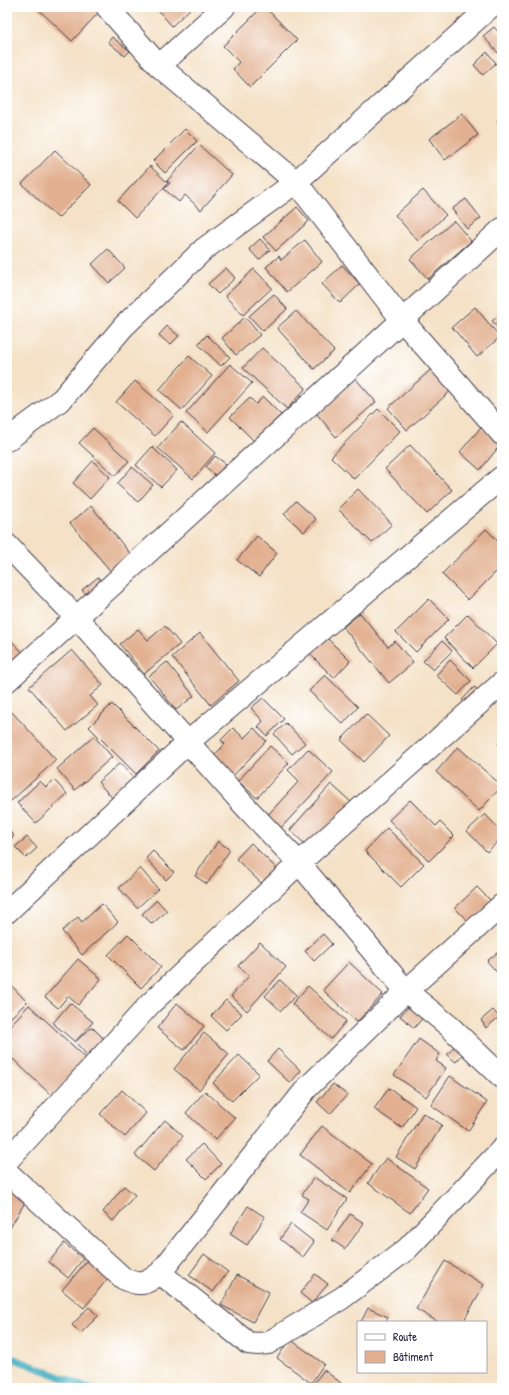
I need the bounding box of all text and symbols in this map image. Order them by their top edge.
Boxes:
legend [357,1321,487,1373]
text: Route [393,1328,417,1345]
text: Bâtiment [393,1348,434,1365]

